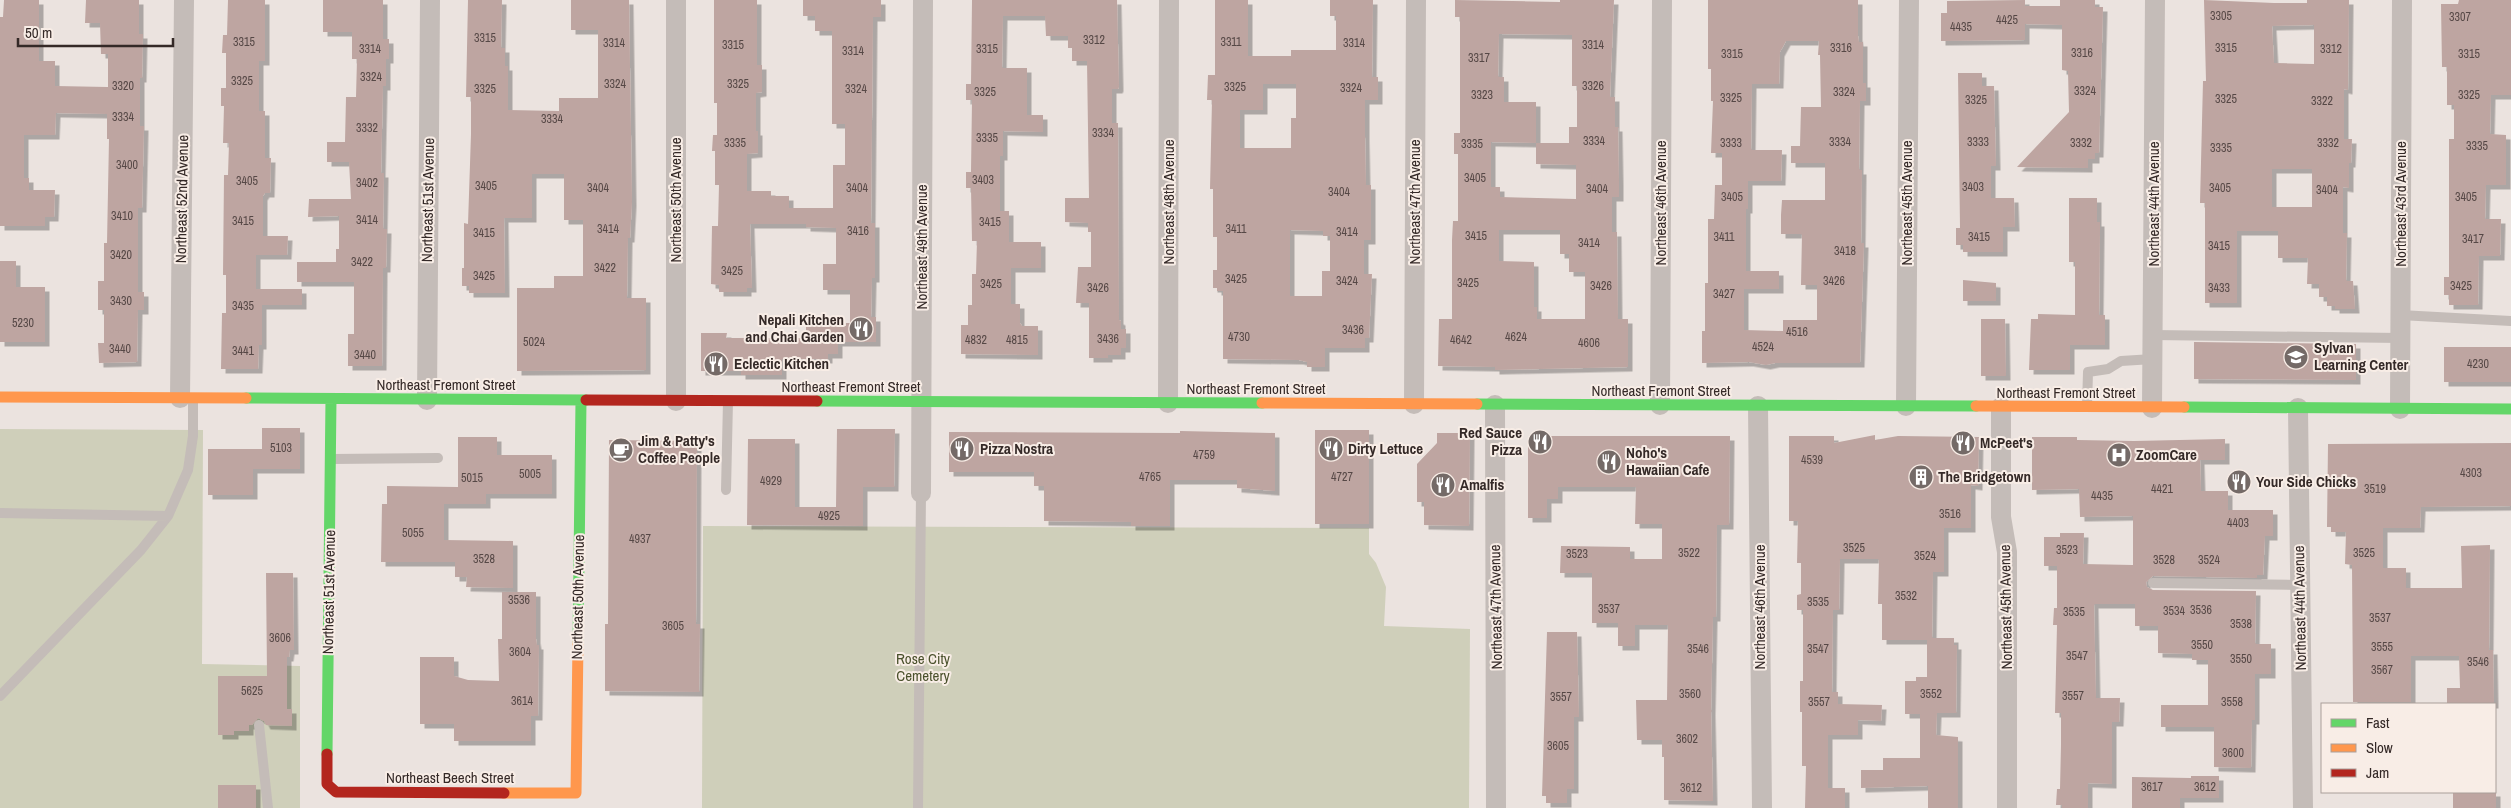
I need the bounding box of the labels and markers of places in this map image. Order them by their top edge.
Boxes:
place label: Nepali Kitchen and Chai Garden [746,309,844,347]
restaurant icon: Nepali Kitchen and Chai Garden [848,316,874,342]
place label: Sylvan Learning Center [2314,337,2409,375]
school or university icon: Sylvan Learning Center [2283,344,2309,370]
restaurant icon: Eclectic Kitchen [703,351,729,377]
place label: Eclectic Kitchen [734,353,829,374]
place label: Red Sauce Pizza [1459,422,1522,460]
restaurant icon: Red Sauce Pizza [1527,429,1553,455]
place label: Jim & Patty's Coffee People [638,430,720,468]
restaurant icon: McPeet's [1950,430,1976,456]
place label: McPeet's [1980,432,2033,453]
restaurant icon: Pizza Nostra [949,436,975,462]
restaurant icon: Dirty Lettuce [1318,436,1344,462]
cafe icon: Jim & Patty's Coffee People [608,437,634,463]
place label: Pizza Nostra [980,438,1053,459]
place label: Dirty Lettuce [1348,438,1423,459]
place label: Noho's Hawaiian Cafe [1626,442,1710,480]
hospital icon: ZoomCare [2106,442,2132,468]
place label: ZoomCare [2136,444,2197,465]
restaurant icon: Noho's Hawaiian Cafe [1596,449,1622,475]
building icon: The Bridgetown [1908,464,1934,490]
place label: The Bridgetown [1938,466,2031,487]
restaurant icon: Your Side Chicks [2226,469,2252,495]
place label: Your Side Chicks [2256,471,2356,492]
restaurant icon: Amalfis [1430,472,1456,498]
place label: Amalfis [1460,474,1505,495]

